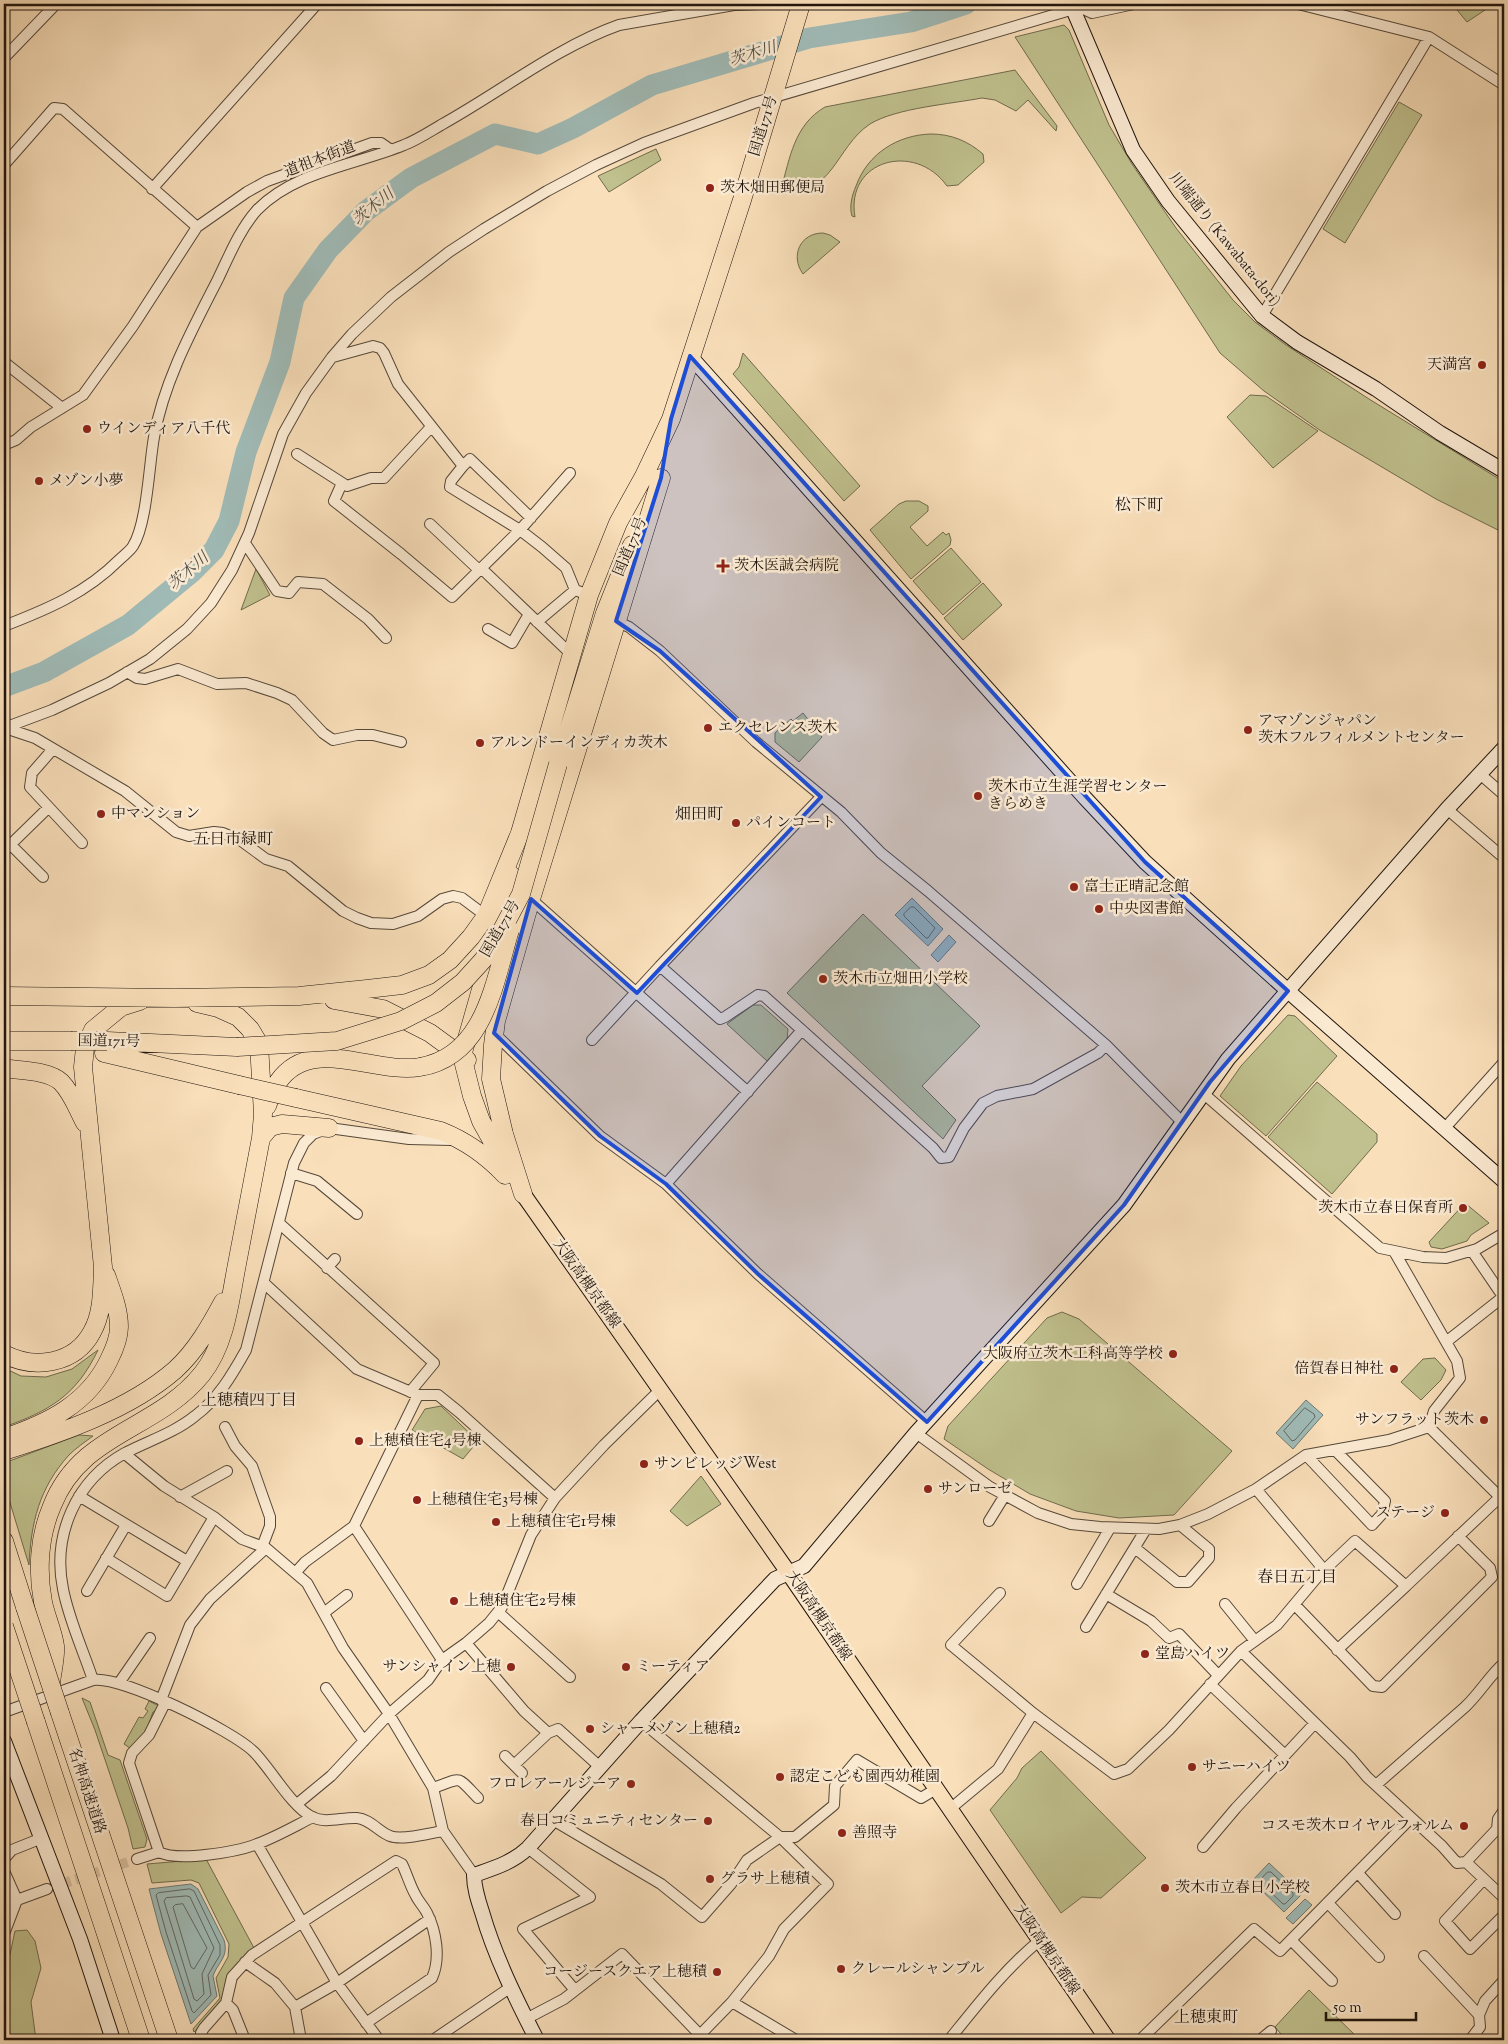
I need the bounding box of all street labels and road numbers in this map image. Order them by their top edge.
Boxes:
street label: 国道171号 [745,93,783,159]
street label: 道祖本街道 [281,137,359,183]
street label: 川端通り (Kawabata-dori) [1163,169,1285,311]
street label: 国道171号 [609,514,653,580]
street label: 国道171号 [476,897,526,961]
street label: 国道171号 [77,1031,141,1053]
street label: 大阪高槻京都線 [547,1235,625,1333]
street label: 大阪高槻京都線 [780,1567,856,1665]
street label: 名神高速道路 [62,1745,110,1837]
street label: 大阪高槻京都線 [1008,1901,1084,1999]

